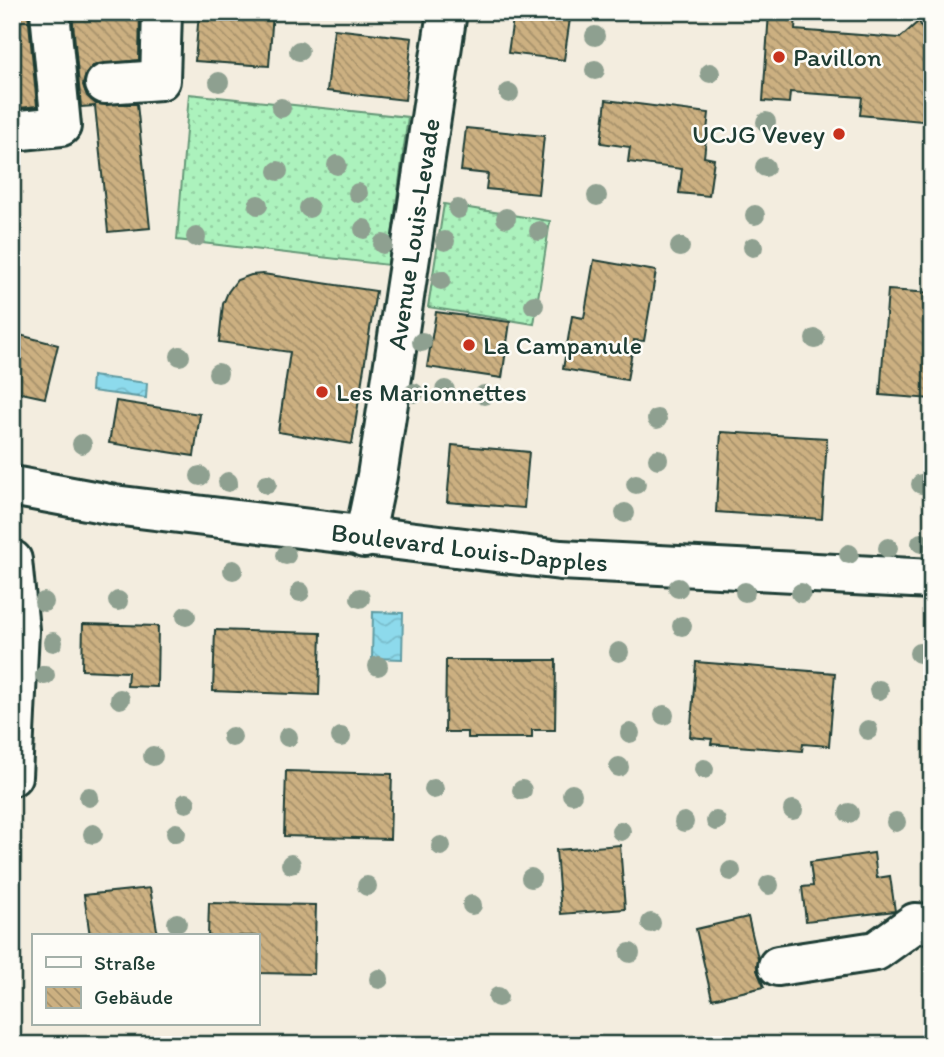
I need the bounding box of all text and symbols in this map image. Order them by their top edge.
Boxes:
place label: Pavillon [793,41,882,73]
marker: Pavillon [771,49,787,65]
street label: Avenue Louis-Levade [380,116,447,352]
place label: UCJG Vevey [692,118,825,150]
marker: UCJG Vevey [831,126,847,142]
place label: La Campanule [483,329,642,361]
marker: La Campanule [461,337,477,353]
place label: Les Marionnettes [336,376,527,408]
marker: Les Marionnettes [314,384,330,400]
street label: Boulevard Louis-Dapples [330,516,609,578]
legend [32,934,259,1026]
text: Straße [94,950,155,975]
text: Gebäude [94,984,173,1009]

